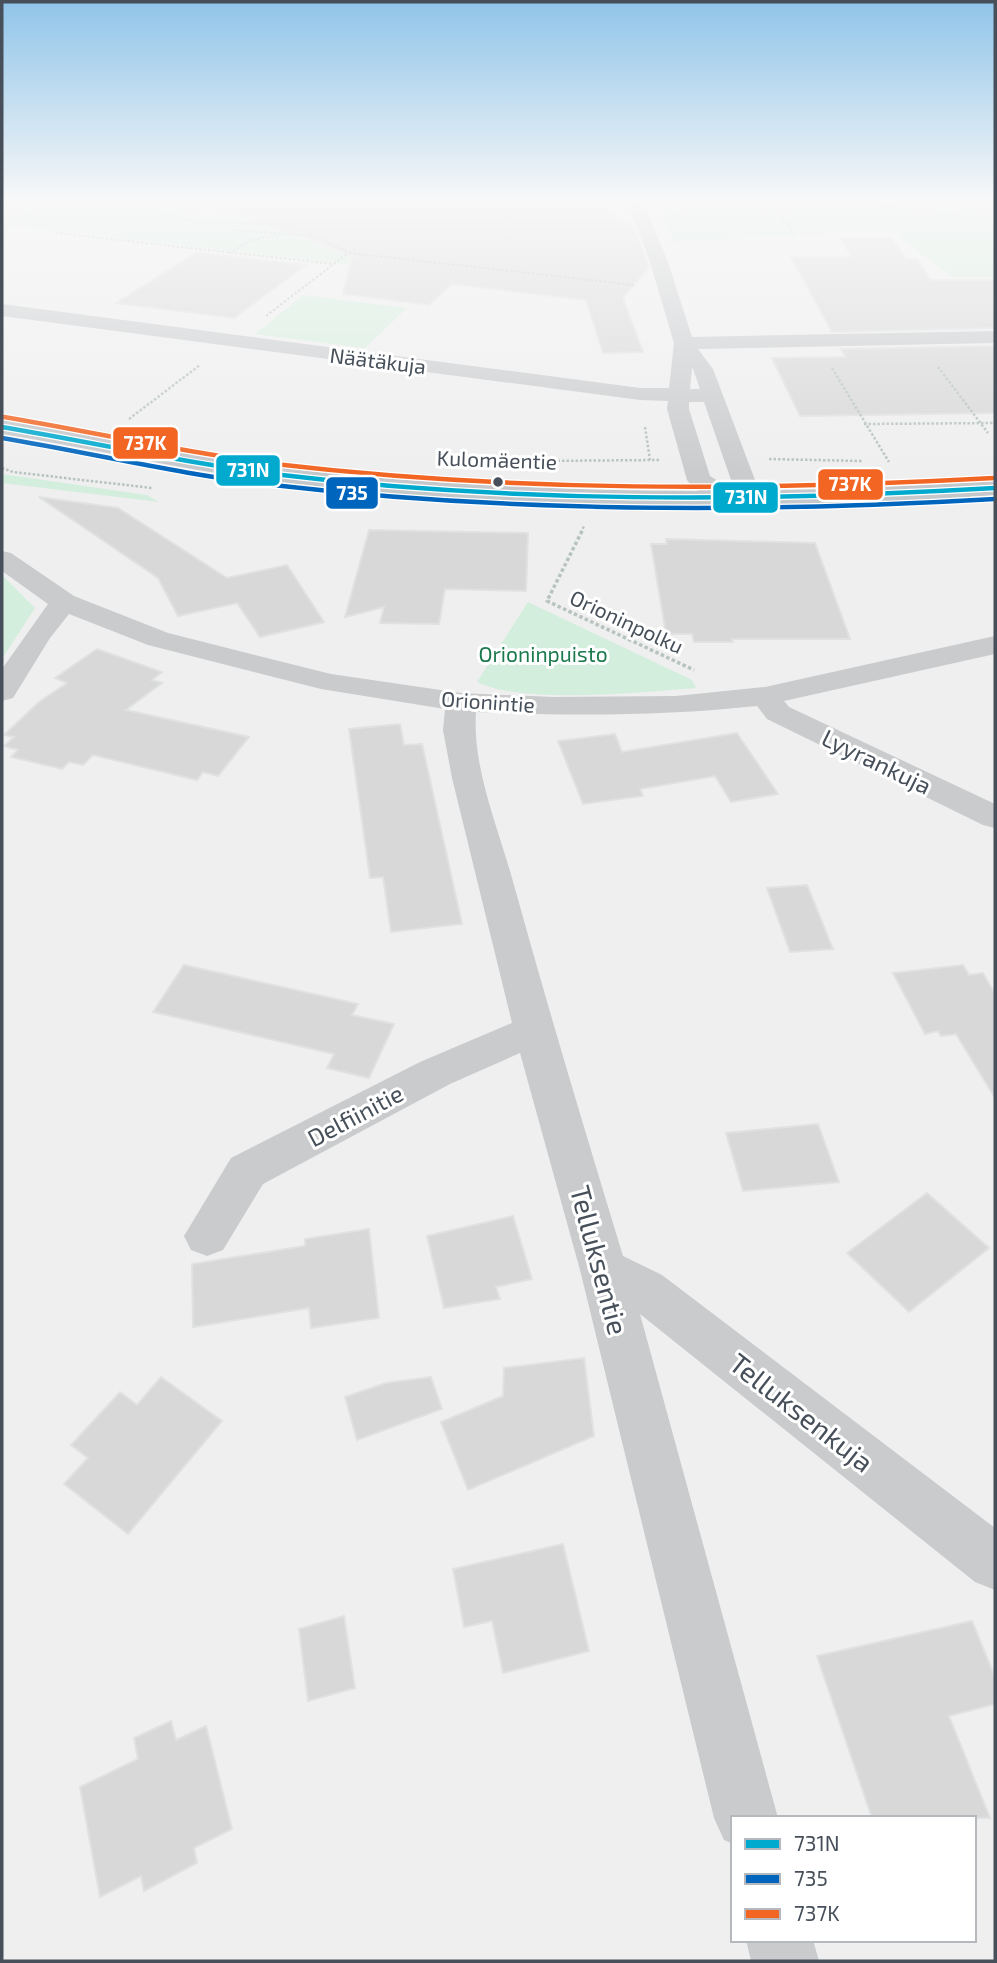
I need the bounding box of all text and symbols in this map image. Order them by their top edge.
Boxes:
street label: Näätäkuja [328,342,428,379]
line badge: 737K [112,426,179,460]
text: 737K [124,431,166,454]
street label: Kulomäentie [436,444,558,474]
line badge: 731N [215,454,281,487]
text: 731N [227,458,269,481]
line badge: 737K [817,468,884,501]
text: 737K [829,472,871,495]
unlabelled marker [491,475,505,489]
line badge: 735 [325,476,379,510]
text: 735 [336,481,368,504]
line badge: 731N [712,481,779,514]
text: 731N [725,485,767,508]
street label: Orioninpolku [566,584,688,658]
park label: Orioninpuisto [478,641,608,666]
street label: Orionintie [440,685,536,717]
street label: Lyyrankuja [818,722,936,800]
street label: Delfiinitie [302,1078,408,1152]
street label: Telluksentie [564,1182,636,1338]
street label: Telluksenkuja [723,1345,881,1479]
legend [731,1816,976,1942]
text: 731N [794,1830,840,1855]
text: 735 [794,1865,828,1890]
text: 737K [794,1900,840,1925]

